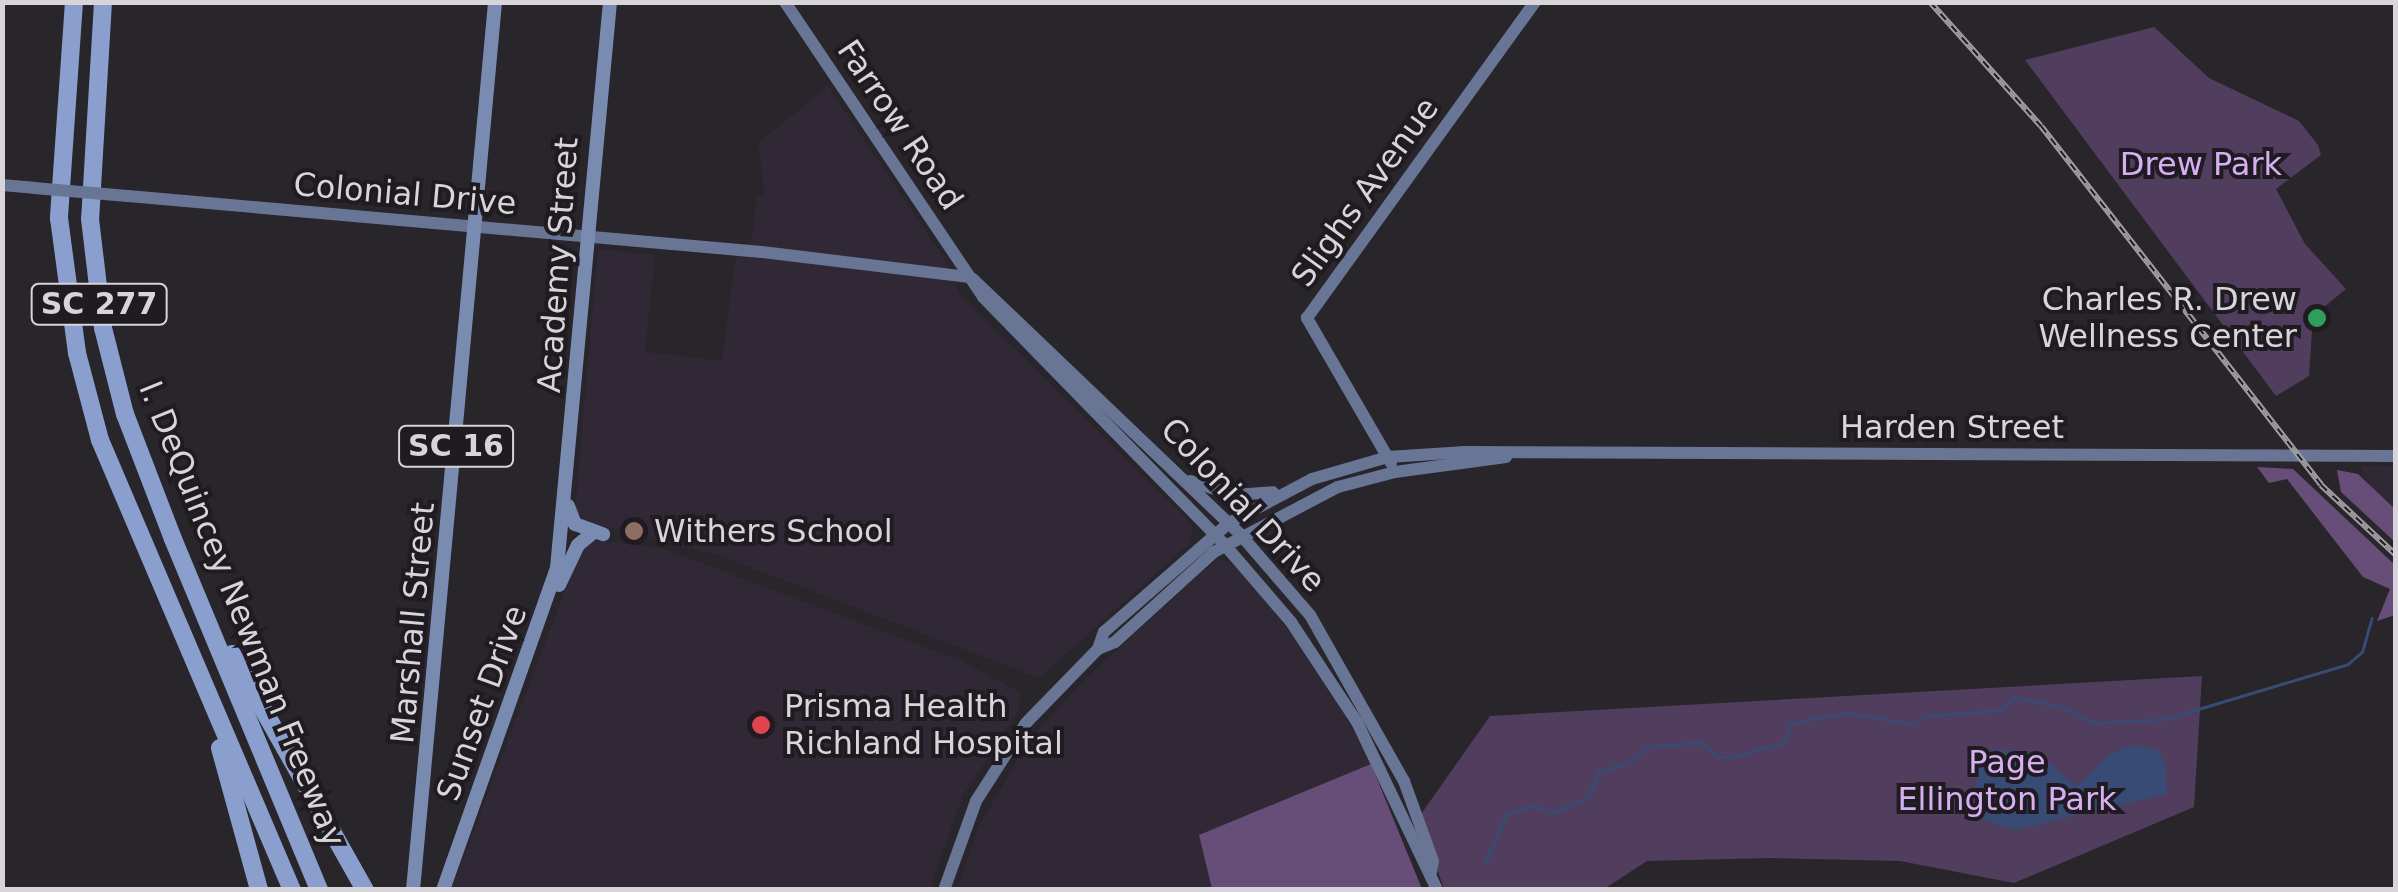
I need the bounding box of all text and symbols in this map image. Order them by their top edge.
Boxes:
street label: Farrow Road [829,33,971,217]
street label: Slighs Avenue [1284,90,1446,294]
street label: Academy Street [530,136,586,394]
park label: Drew Park [2120,145,2282,183]
street label: Colonial Drive [292,165,518,223]
road number: SC 277 [29,279,169,329]
place label: Charles R. Drew Wellness Center [2039,281,2297,356]
marker: Charles R. Drew Wellness Center [2306,307,2328,329]
street label: I. DeQuincey Newman Freeway [131,376,353,852]
street label: Harden Street [1840,408,2064,446]
street label: Colonial Drive [1153,410,1333,600]
road number: SC 16 [396,421,516,471]
street label: Marshall Street [383,501,443,745]
place label: Withers School [654,512,893,550]
marker: Withers School [623,520,645,542]
street label: Sunset Drive [429,600,535,806]
place label: Prisma Health Richland Hospital [784,688,1063,763]
marker: Prisma Health Richland Hospital [748,712,774,738]
park label: Page Ellington Park [1897,744,2117,819]

